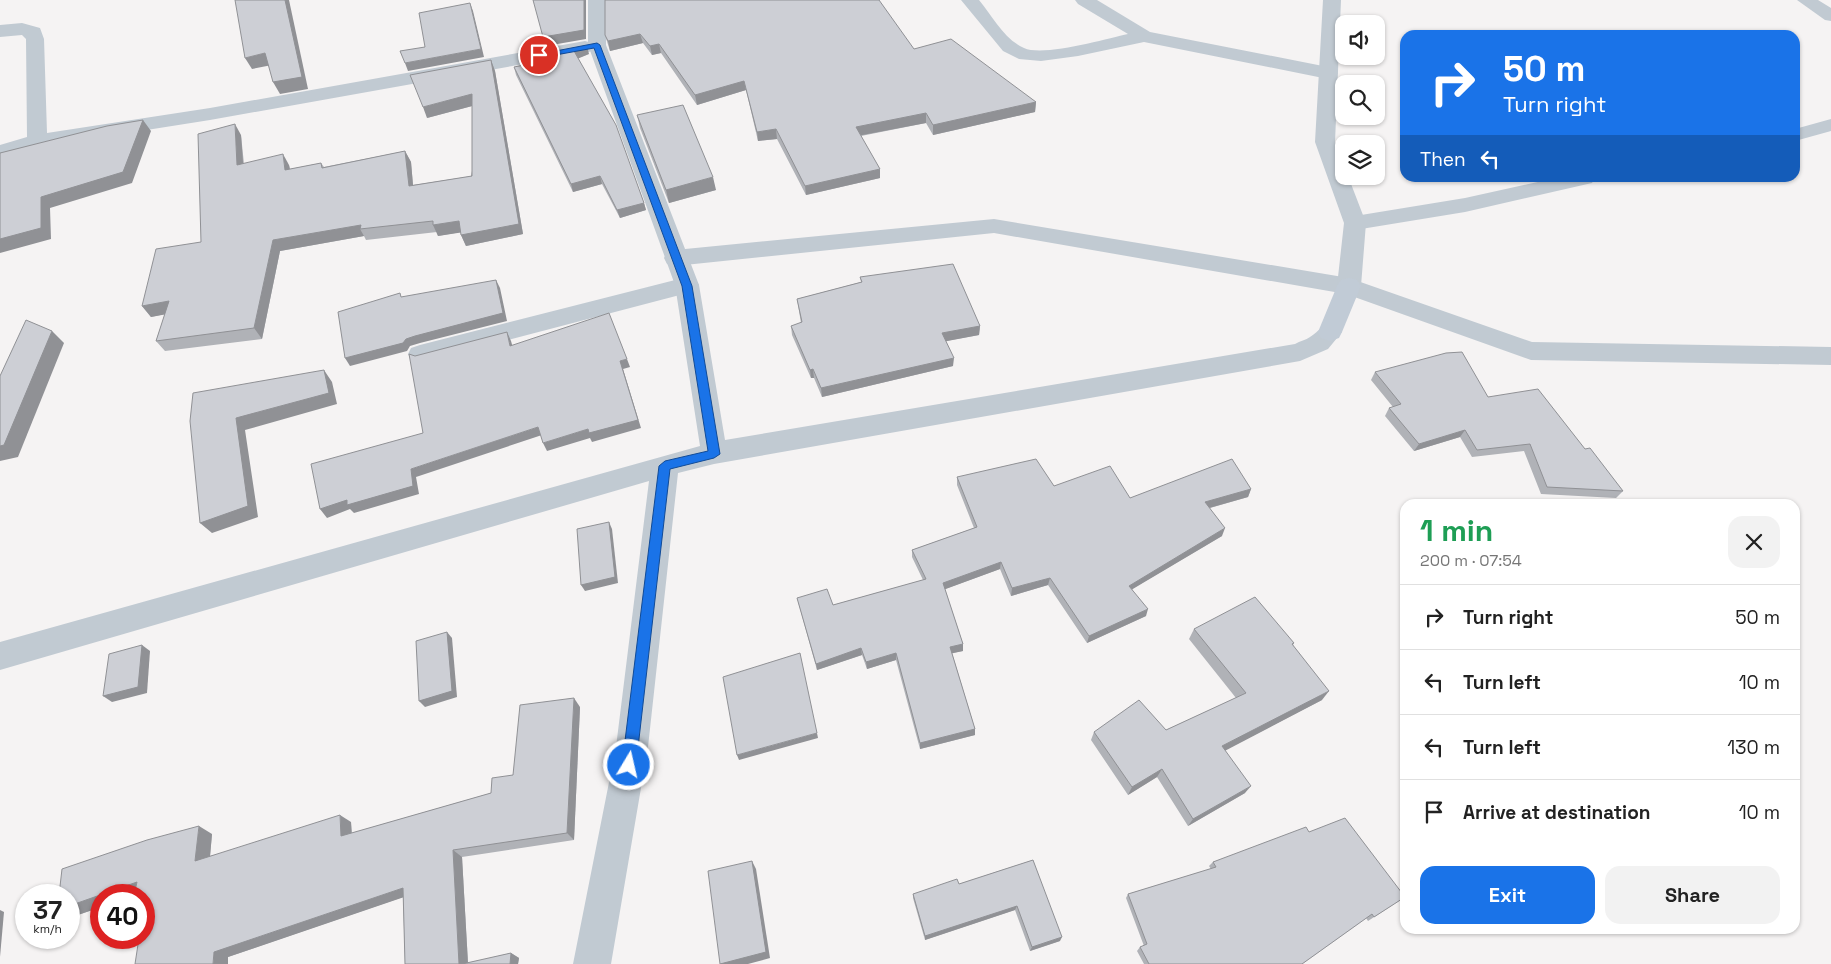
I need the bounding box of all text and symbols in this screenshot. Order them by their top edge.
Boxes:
map controls [1335,15,1385,185]
button: sound [1335,15,1385,65]
pin [518,34,560,76]
icon: arrive [525,41,553,69]
text: 50 m [1503,47,1585,91]
icon: right [1420,50,1485,115]
button: search [1335,75,1385,125]
text: Turn right [1503,90,1606,118]
button: layers [1335,135,1385,185]
icon: left [1476,145,1504,173]
text: Then [1420,147,1466,172]
text: 1 min [1420,511,1493,550]
button: close [1728,516,1780,568]
text: 200 m · 07:54 [1420,550,1522,571]
icon: right [1420,603,1448,631]
text: Turn right [1463,605,1553,630]
text: 50 m [1735,605,1780,630]
icon: left [1420,668,1448,696]
text: Turn left [1463,670,1541,695]
text: 10 m [1739,670,1780,695]
icon: left [1420,733,1448,761]
text: Turn left [1463,735,1541,760]
text: 130 m [1727,735,1780,760]
position arrow [602,738,654,790]
icon: arrive [1420,798,1448,826]
text: Arrive at destination [1463,800,1651,825]
text: 10 m [1739,800,1780,825]
button: Exit [1420,866,1595,924]
button: Share [1605,866,1780,924]
speed limit sign: 40 [90,884,155,949]
text: 37 [33,894,62,926]
text: km/h [33,921,62,937]

